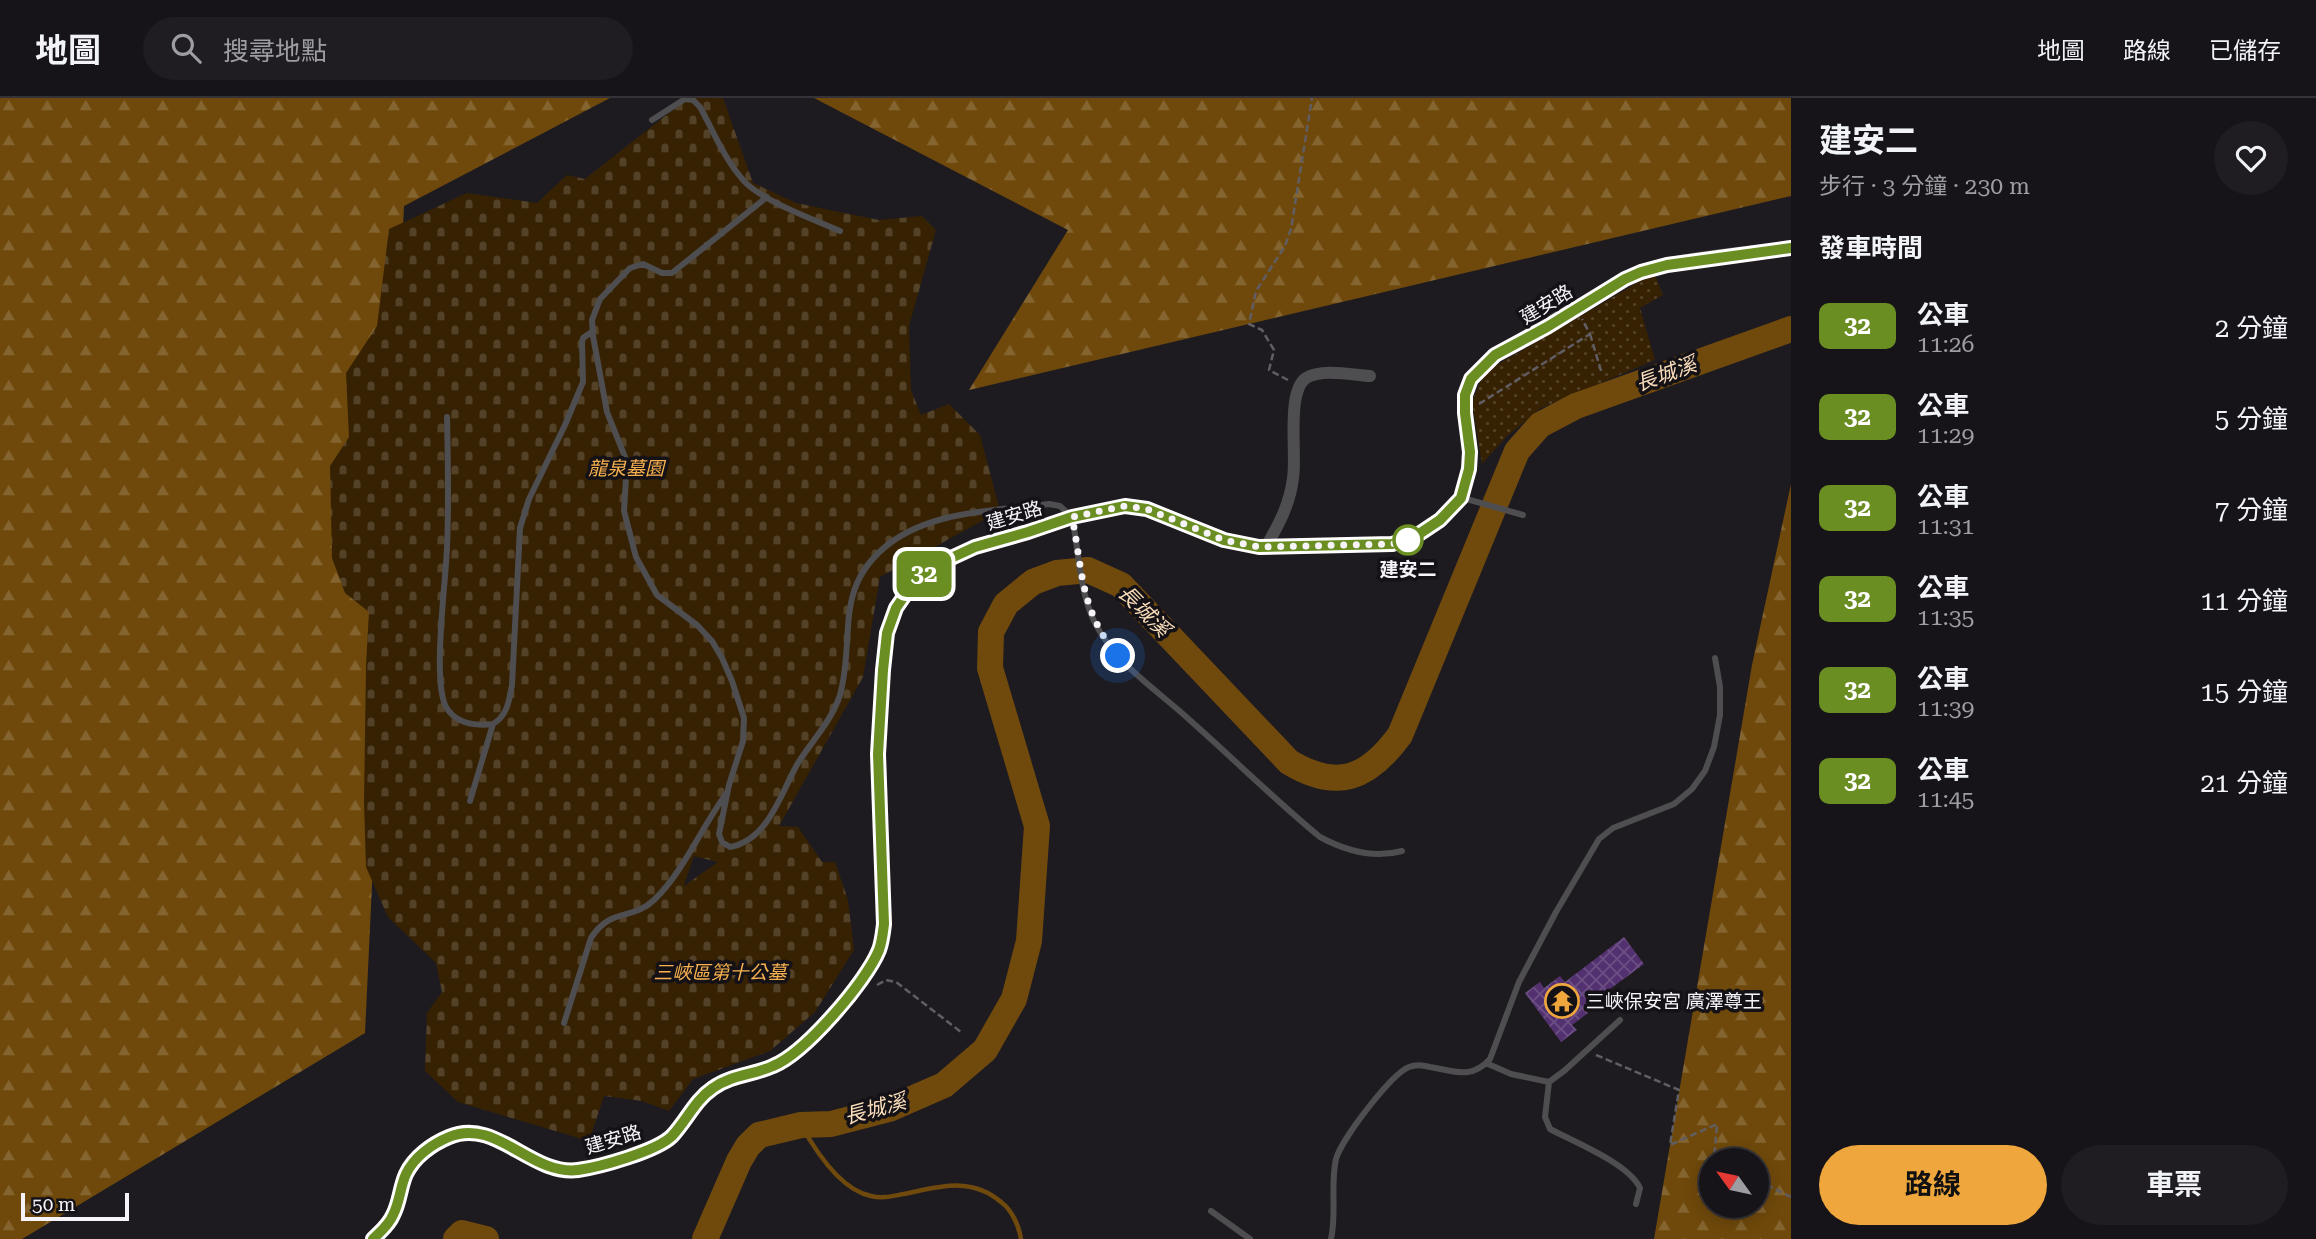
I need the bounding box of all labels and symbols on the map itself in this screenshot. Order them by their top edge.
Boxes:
street label: 建安路 [1516,280,1577,329]
water label: 長城溪 [1632,351,1703,396]
park label: 龍泉墓園 [588,457,667,480]
street label: 建安路 [984,496,1045,535]
marker: 建安二 [1393,525,1423,555]
line badge: 32 [892,551,956,597]
place label: 建安二 [1379,558,1437,581]
water label: 長城溪 [1113,580,1177,644]
your location [1100,638,1135,673]
park label: 三峽區第十公墓 [653,961,789,984]
temple icon: 三峽保安宮 廣澤尊王 [1543,982,1581,1020]
place label: 三峽保安宮 廣澤尊王 [1586,990,1762,1013]
water label: 長城溪 [841,1088,911,1129]
street label: 建安路 [583,1120,644,1159]
north arrow [1699,1148,1769,1218]
scale bar [21,1190,130,1222]

